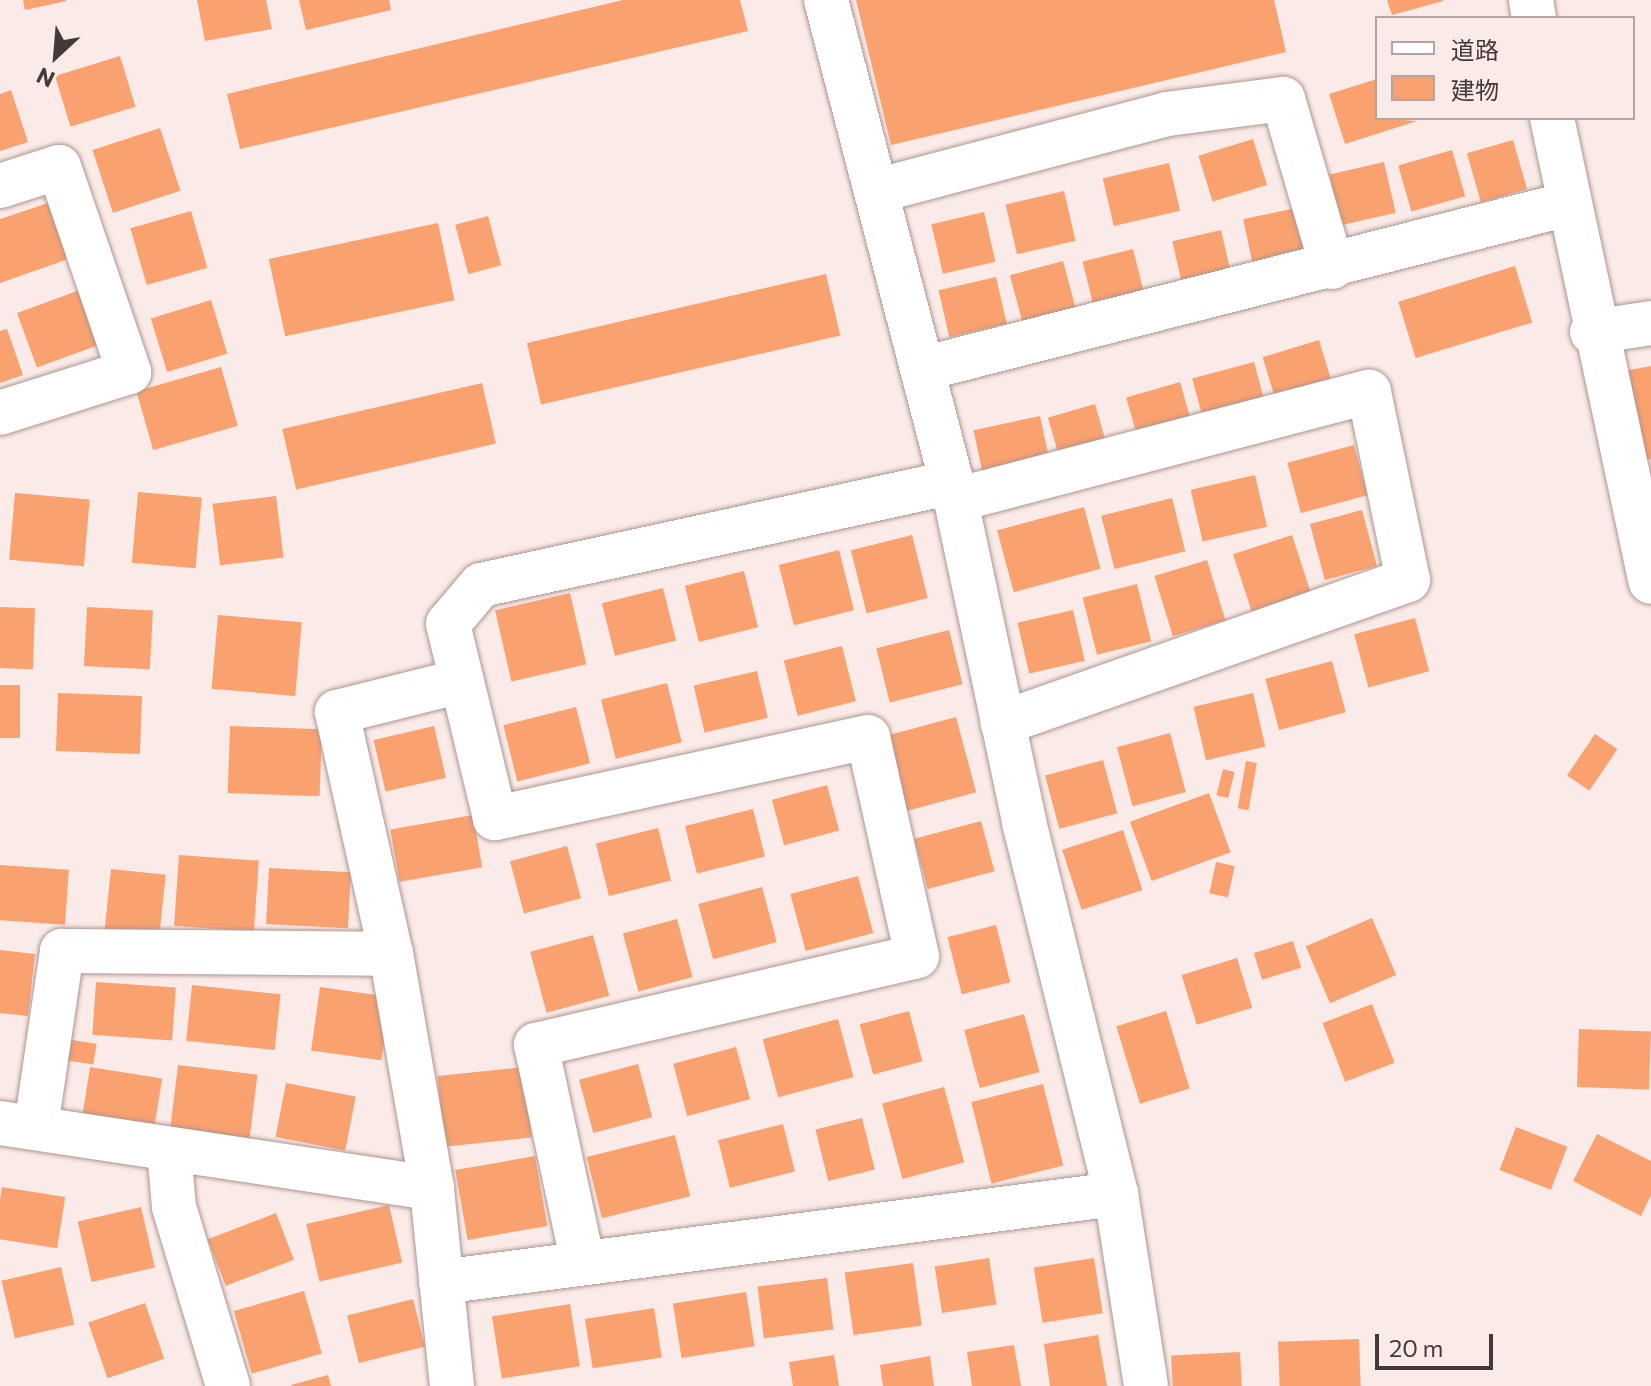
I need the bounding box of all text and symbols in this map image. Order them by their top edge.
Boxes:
north arrow [16,16,96,96]
legend [1375,16,1635,120]
text: 道路 [1451,35,1499,64]
text: N [32,62,59,94]
text: 建物 [1451,75,1499,104]
scale bar [1379,1318,1497,1368]
text: 20 m [1389,1333,1443,1362]

